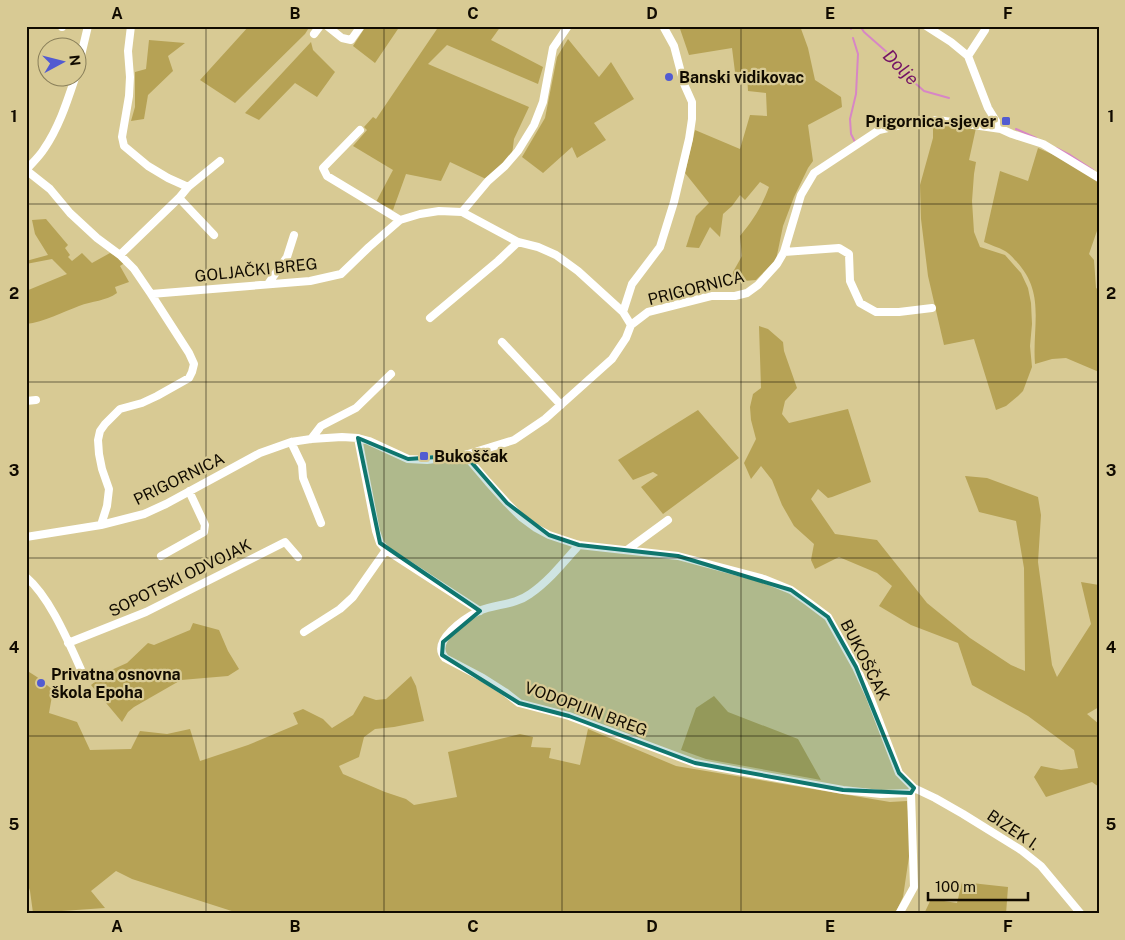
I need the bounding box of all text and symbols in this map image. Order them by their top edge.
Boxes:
text: A [111,4,123,23]
text: B [290,4,301,23]
text: C [467,4,479,23]
text: D [646,4,658,23]
text: E [825,4,835,23]
text: F [1003,4,1013,23]
north arrow [38,38,88,88]
water label: Dolje [879,45,923,89]
text: N [66,54,84,67]
place label: Banski vidikovac [679,68,805,87]
marker: Banski vidikovac [663,71,675,83]
text: 1 [11,107,17,126]
text: 1 [1108,107,1114,126]
place label: Prigornica-sjever [865,112,996,131]
marker: Prigornica-sjever [1000,115,1012,127]
street label: GOLJAČKI BREG [194,253,318,286]
street label: PRIGORNICA [646,267,746,309]
text: 2 [9,284,19,303]
text: 2 [1106,284,1116,303]
place label: Bukoščak [434,447,508,466]
street label: PRIGORNICA [131,449,227,509]
marker: Bukoščak [418,450,430,462]
text: 3 [9,461,19,480]
text: 3 [1106,461,1116,480]
street label: SOPOTSKI ODVOJAK [106,535,255,621]
street label: BUKOŠČAK [837,616,894,704]
text: 4 [9,638,20,657]
text: 4 [1106,638,1117,657]
place label: Privatna osnovna škola Epoha [51,665,181,702]
marker: Privatna osnovna škola Epoha [35,677,47,689]
street label: VODOPIJIN BREG [522,678,650,740]
street label: BIZEK I. [983,806,1043,854]
text: 5 [9,815,20,834]
text: 5 [1106,815,1117,834]
scale bar [928,870,1028,902]
text: 100 m [935,878,976,895]
text: A [111,917,123,936]
text: B [290,917,301,936]
text: C [467,917,479,936]
text: D [646,917,658,936]
text: E [825,917,835,936]
text: F [1003,917,1013,936]

